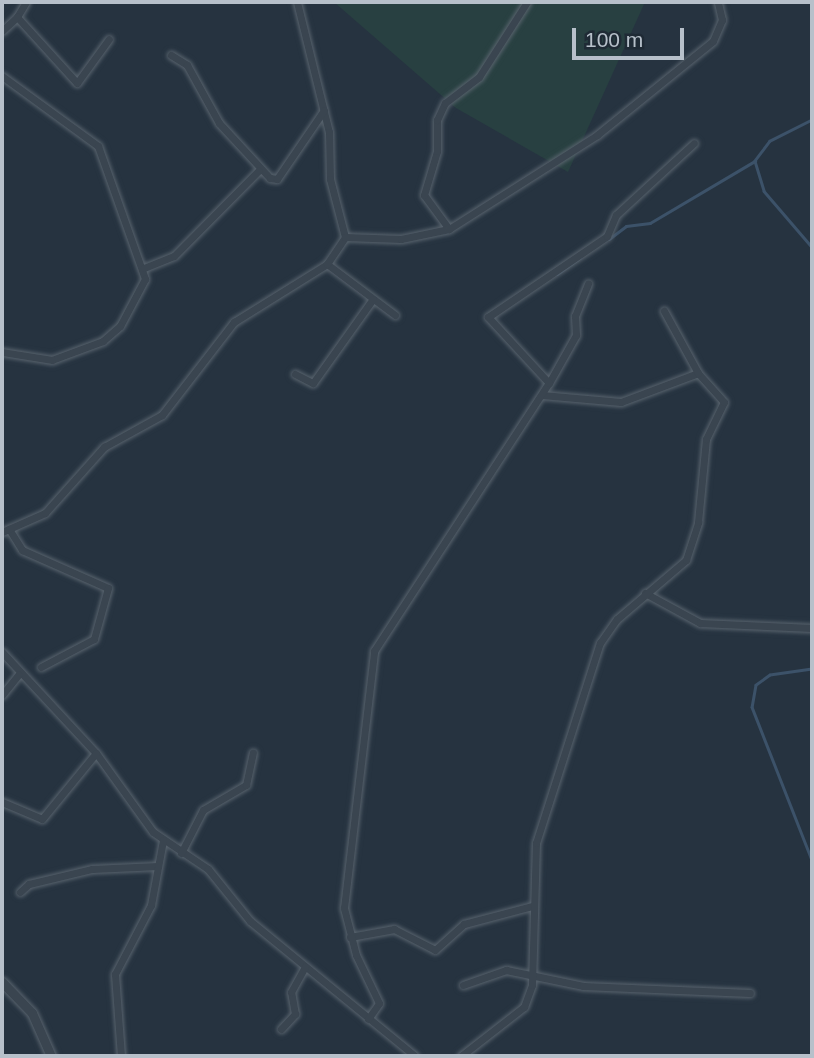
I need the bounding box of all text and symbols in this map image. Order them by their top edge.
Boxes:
scale bar [576,14,688,58]
text: 100 m [585,28,643,51]

